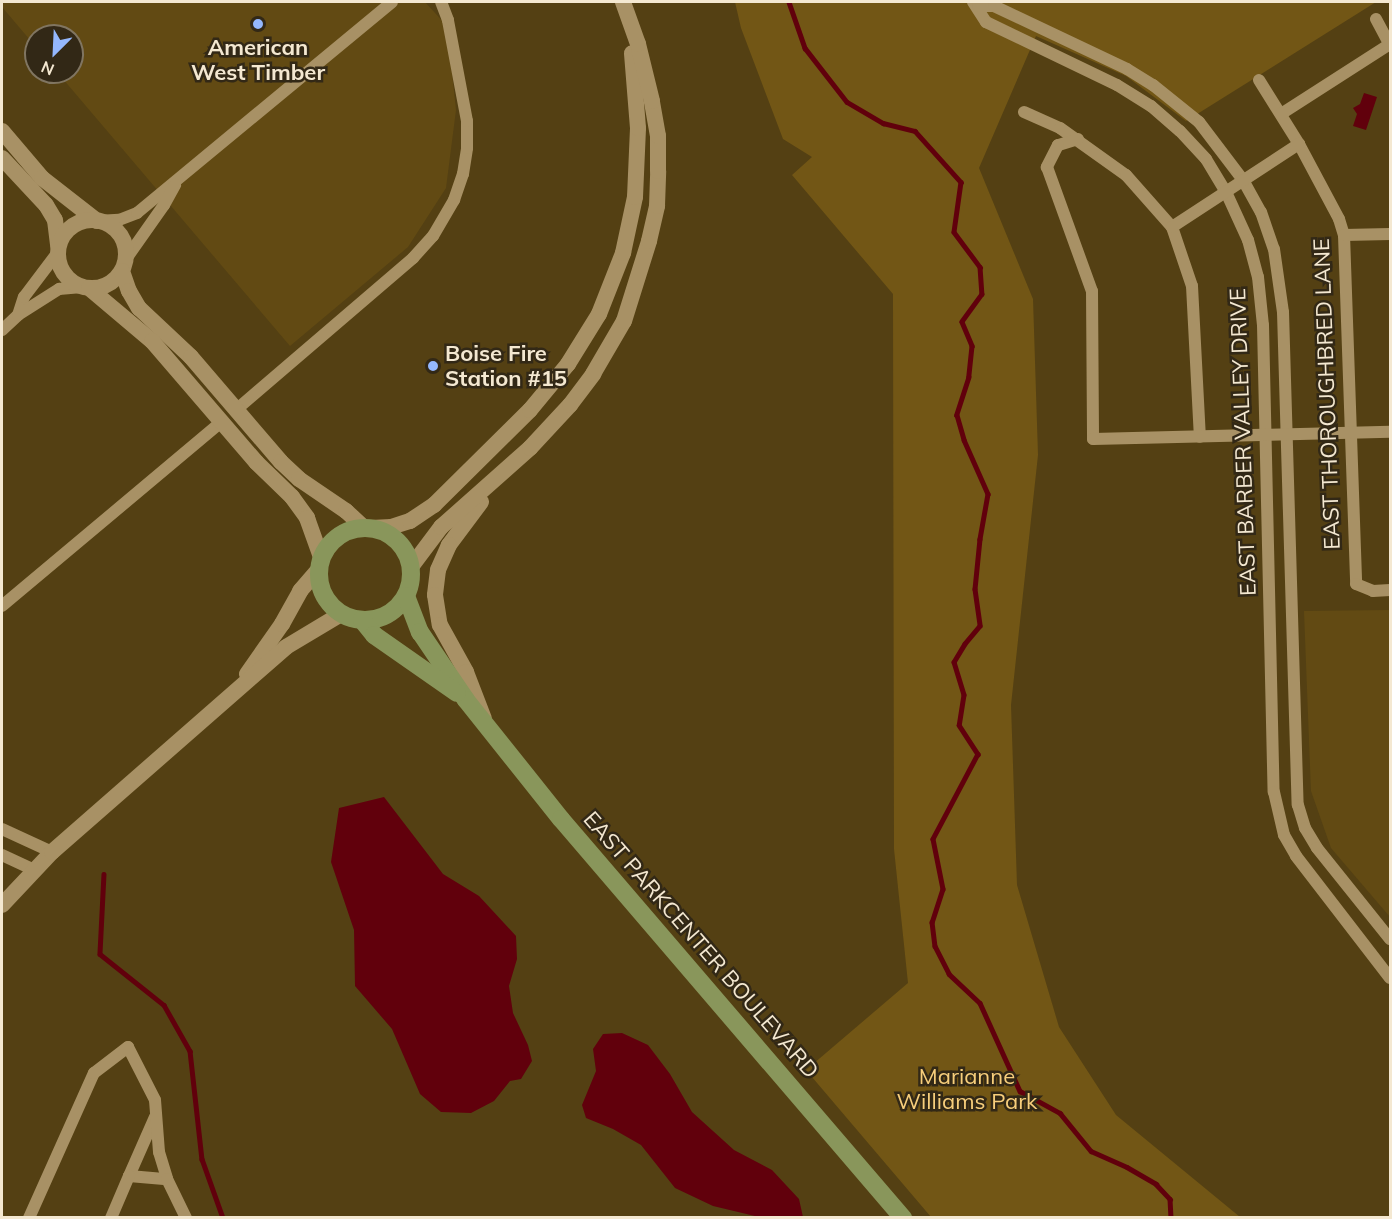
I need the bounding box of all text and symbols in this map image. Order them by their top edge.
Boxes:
marker: American West Timber [251,17,265,31]
north arrow [24,24,84,84]
place label: American West Timber [191,34,325,86]
text: N [38,57,57,80]
street label: EAST THOROUGHBRED LANE [1308,238,1346,550]
street label: EAST BARBER VALLEY DRIVE [1224,288,1262,596]
place label: Boise Fire Station #15 [445,340,567,392]
marker: Boise Fire Station #15 [426,359,440,373]
street label: EAST PARKCENTER BOULEVARD [578,806,824,1084]
park label: Marianne Williams Park [897,1063,1037,1114]

